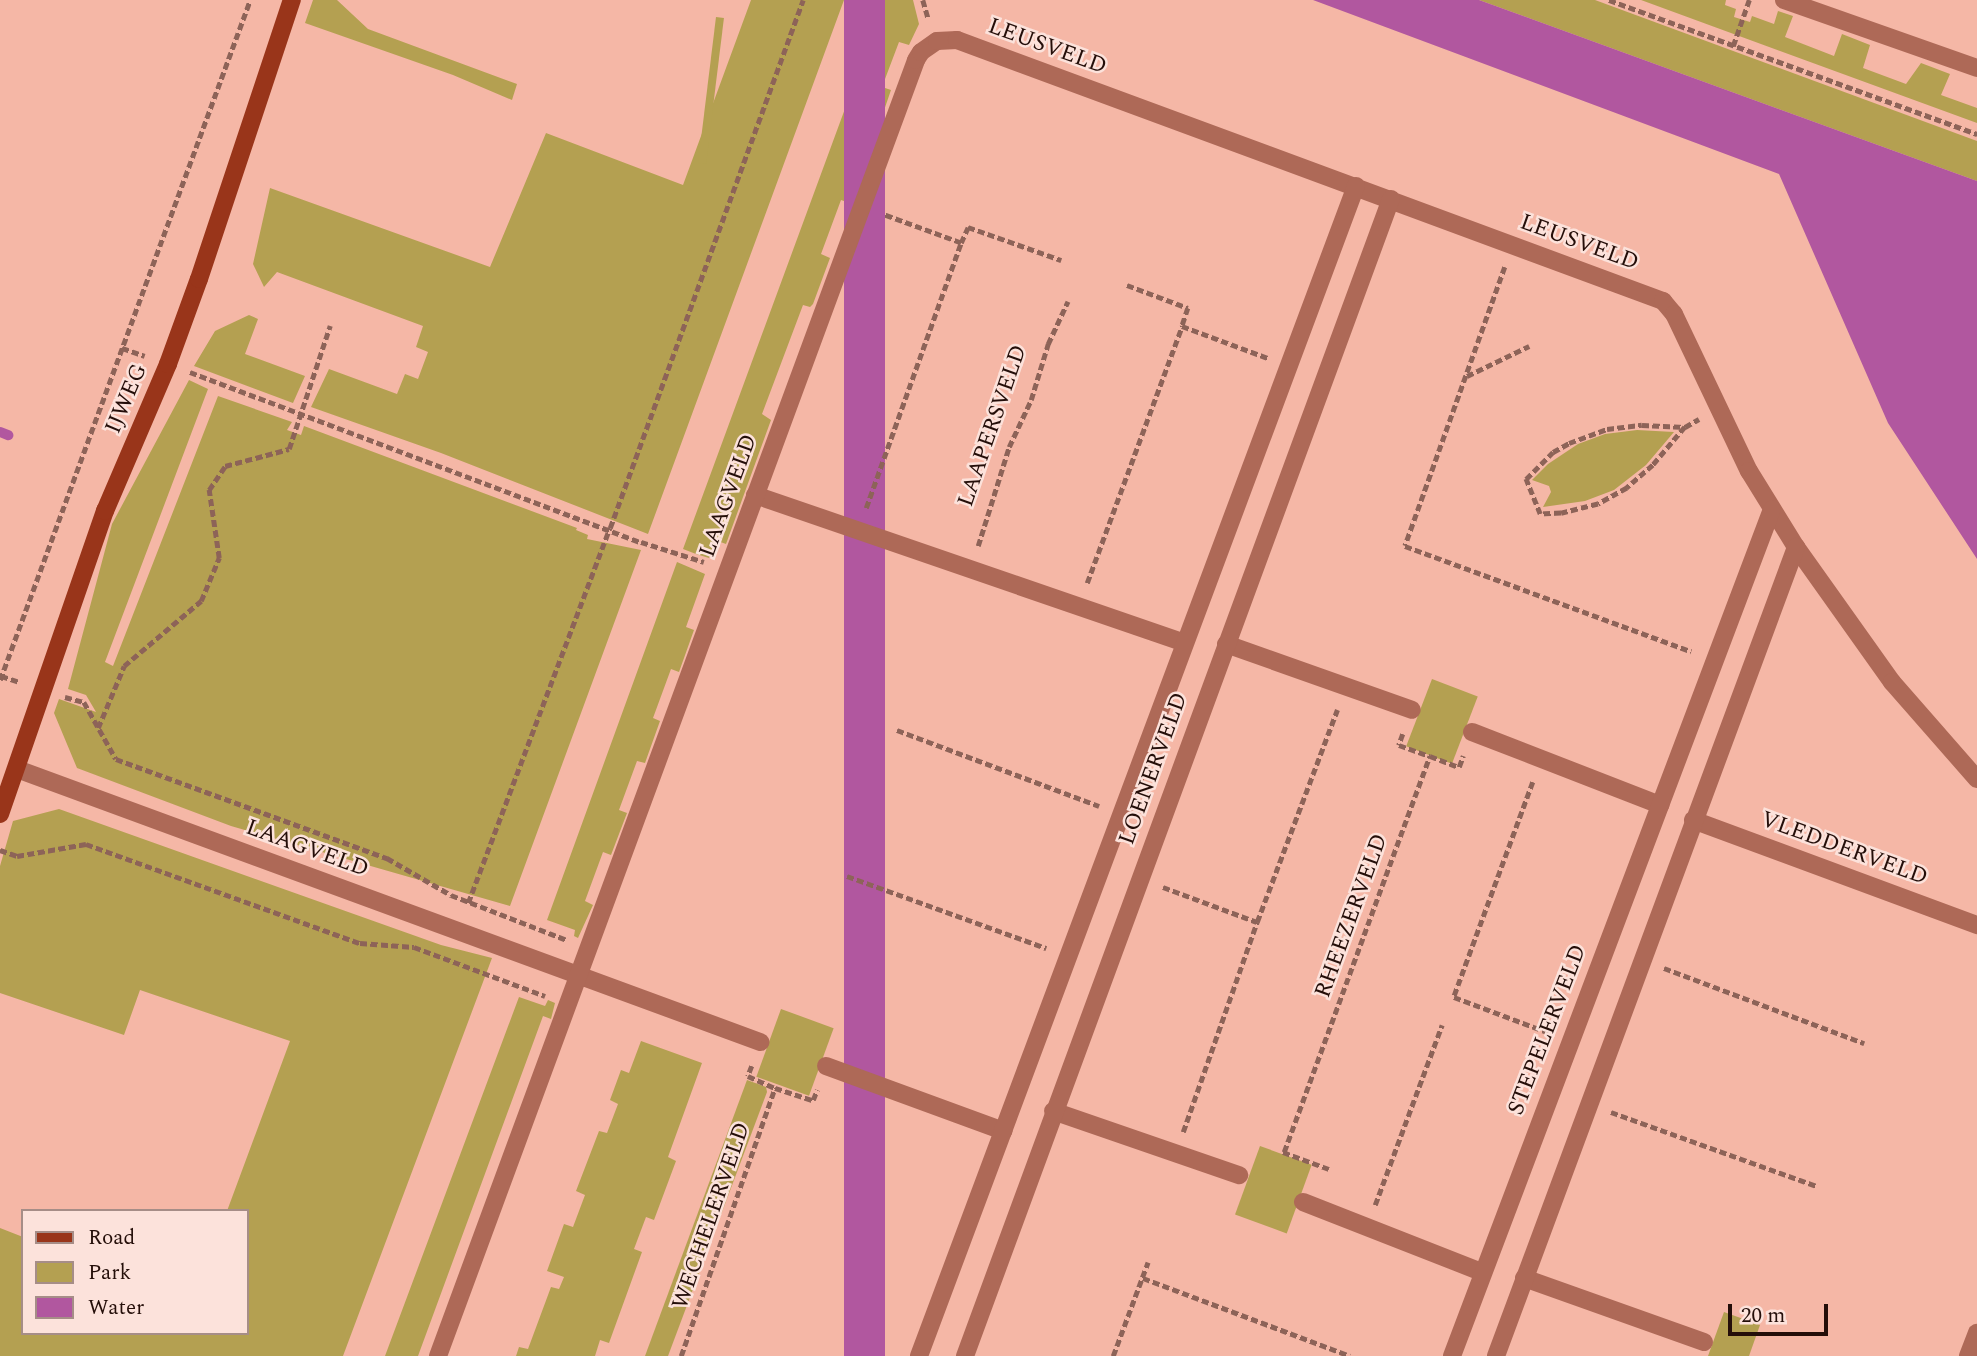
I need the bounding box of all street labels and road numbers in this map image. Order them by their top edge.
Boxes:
street label: LEUSVELD [984,13,1110,81]
street label: LEUSVELD [1516,209,1642,277]
street label: LAAPERSVELD [952,341,1034,511]
street label: IJWEG [100,360,154,438]
street label: LAAGVELD [694,431,764,561]
street label: LOENERVELD [1114,689,1194,849]
street label: VLEDDERVELD [1757,806,1931,892]
street label: LAAGVELD [242,814,372,884]
street label: RHEEZERVELD [1310,830,1394,1002]
street label: STEPELERVELD [1503,941,1593,1119]
street label: WECHELERVELD [667,1119,757,1313]

